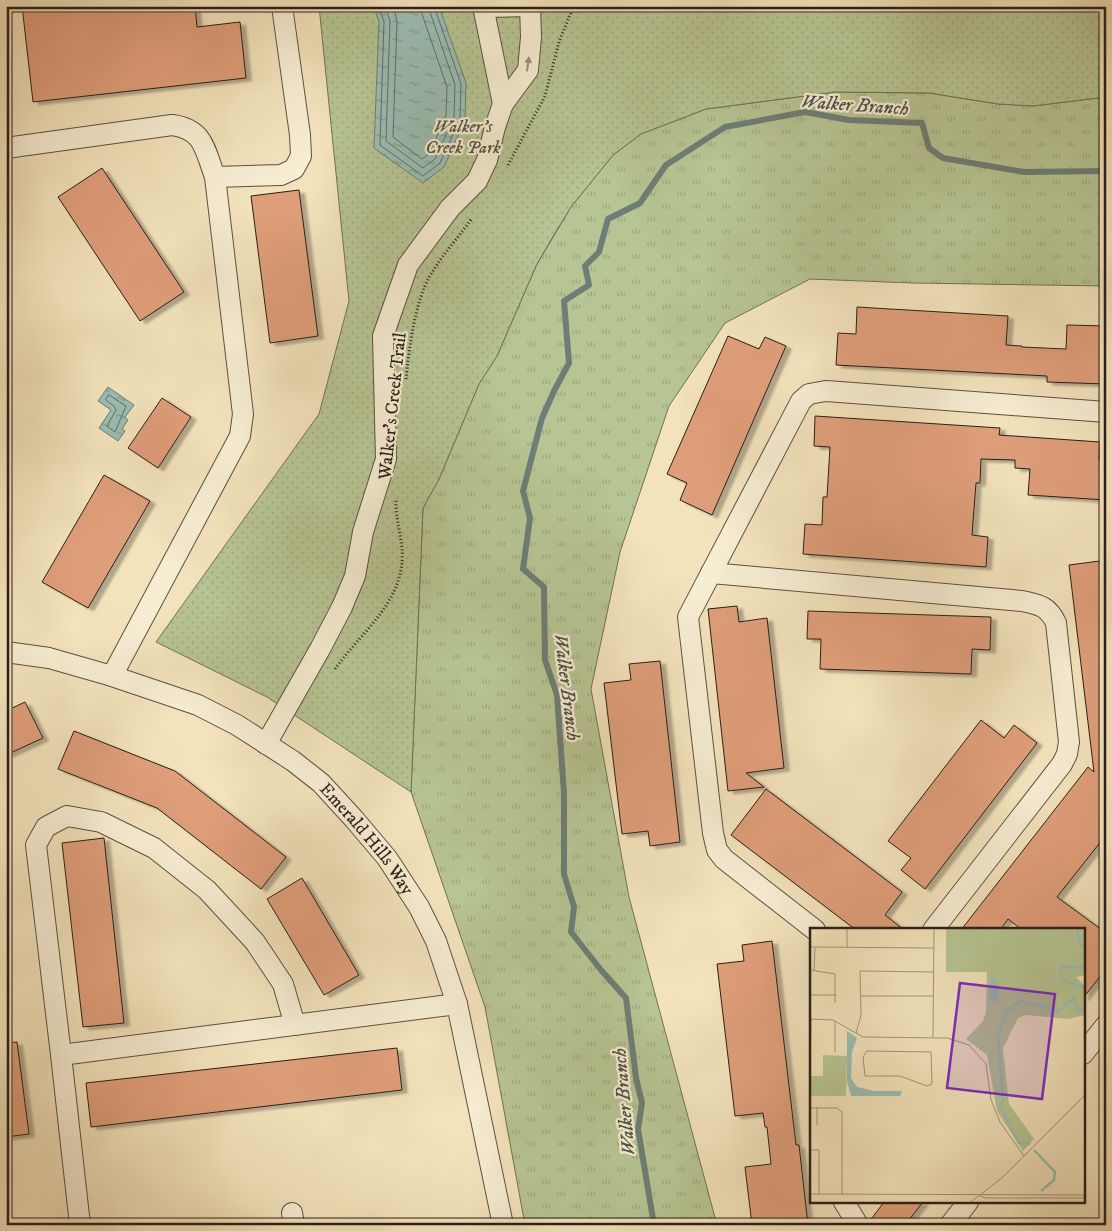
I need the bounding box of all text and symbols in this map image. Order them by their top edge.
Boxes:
one-way arrow [524,55,532,71]
water label: Walker Branch [800,90,910,121]
park label: Walker's Creek Park [425,116,501,159]
street label: Walker's Creek Trail [374,331,412,482]
water label: Walker Branch [549,632,585,742]
street label: Emerald Hills Way [314,779,418,900]
inset map [810,928,1084,1204]
water label: Walker Branch [608,1047,641,1157]

